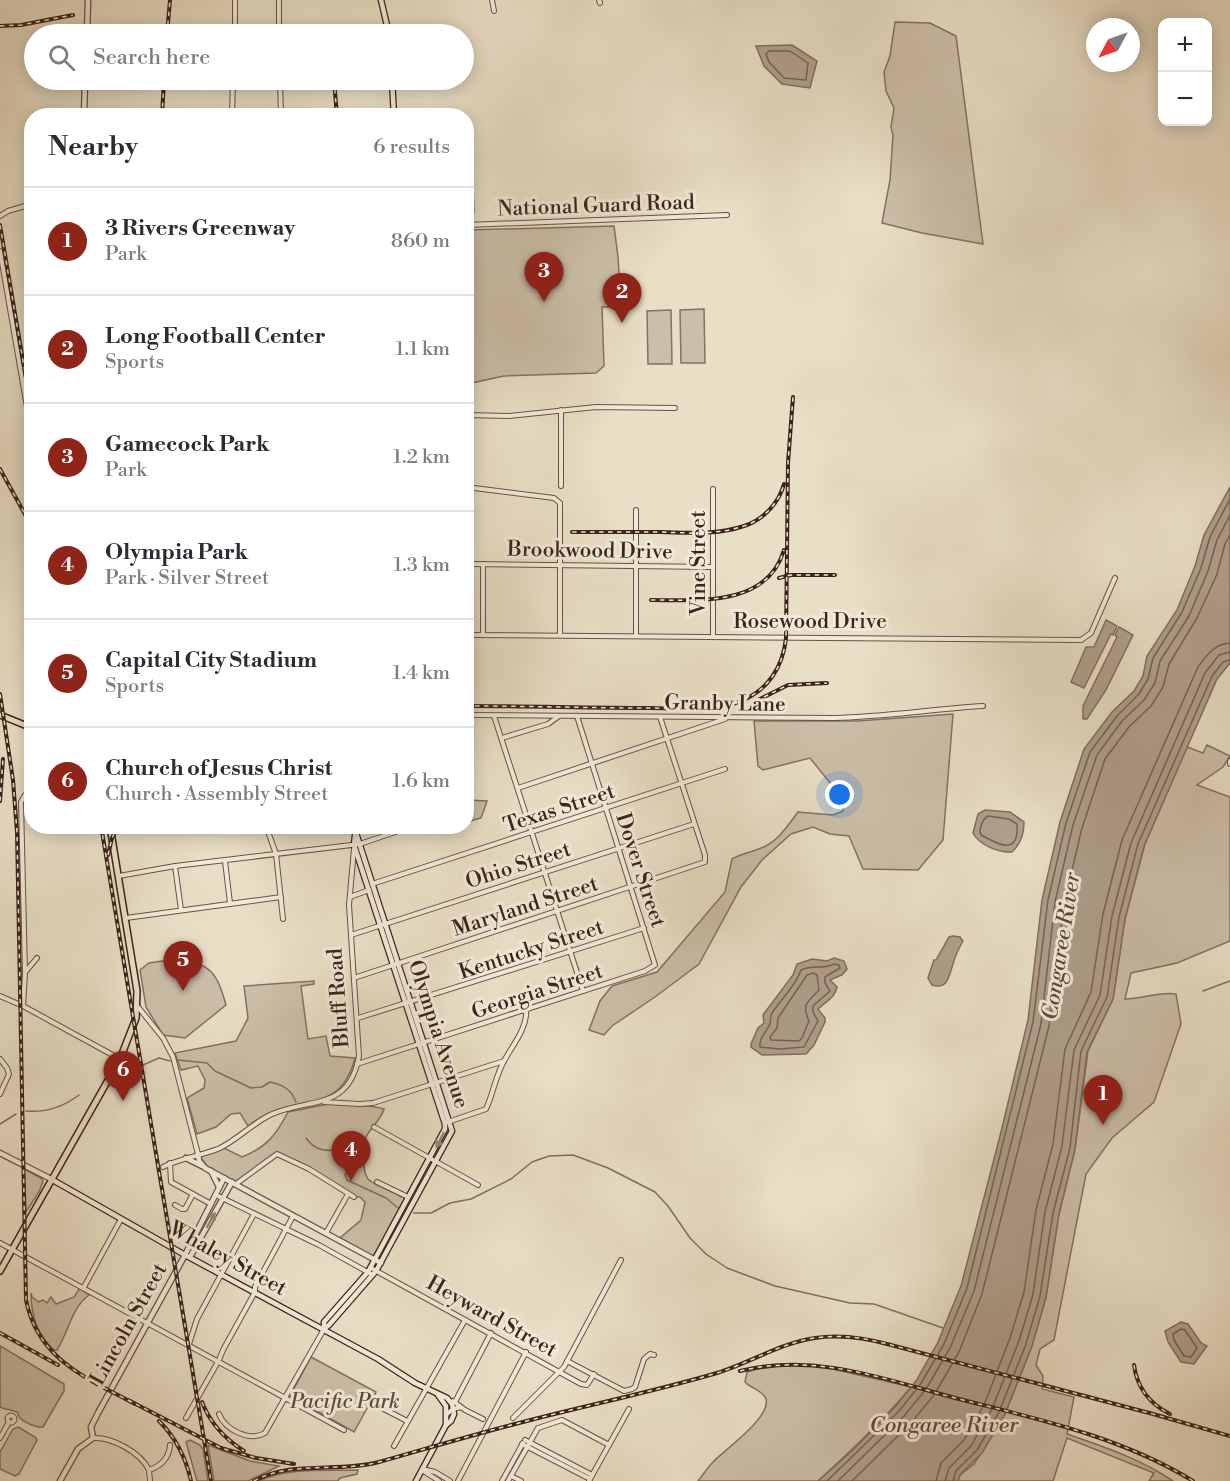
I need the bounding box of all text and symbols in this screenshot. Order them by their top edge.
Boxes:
north arrow [1086,18,1140,72]
map controls [1158,18,1212,126]
button: + [1158,18,1212,72]
search box [24,24,474,90]
icon: search [45,41,78,74]
text: Search here [93,44,210,71]
button: − [1158,72,1212,126]
text: Nearby [48,131,138,163]
text: 6 results [373,135,450,160]
street label: National Guard Road [497,190,695,222]
text: 3 Rivers Greenway [105,215,295,242]
text: 1 [63,229,72,254]
text: 860 m [391,229,450,254]
text: Park [105,242,147,267]
pin: 3 [524,252,564,302]
pin: 2 [602,274,642,323]
text: Long Football Center [105,323,326,350]
text: 2 [61,337,74,362]
text: 1.1 km [396,337,450,362]
text: Sports [105,350,164,375]
text: Gamecock Park [105,431,270,458]
text: 3 [61,445,74,470]
text: 1.2 km [393,445,450,470]
text: Park [105,458,147,483]
street label: Vine Street [686,510,712,617]
street label: Brookwood Drive [506,537,673,565]
text: Olympia Park [105,539,248,566]
text: 4 [61,553,74,578]
text: 1.3 km [393,553,450,578]
text: Park · Silver Street [105,566,269,591]
street label: Rosewood Drive [733,609,887,635]
text: Capital City Stadium [105,647,317,674]
text: 5 [61,661,74,686]
text: 1.4 km [393,661,450,686]
text: Sports [105,674,164,699]
street label: Granby Lane [664,690,786,718]
text: Church of Jesus Christ [105,755,332,782]
text: 6 [61,769,74,794]
text: 1.6 km [392,769,450,794]
street label: Texas Street [500,779,619,839]
your location [825,780,854,809]
text: Church · Assembly Street [105,782,328,807]
street label: Dover Street [609,810,671,931]
street label: Ohio Street [462,837,575,895]
water label: Congaree River [1037,870,1087,1022]
street label: Maryland Street [449,871,602,943]
street label: Kentucky Street [456,914,607,986]
pin: 5 [164,942,202,991]
street label: Bluff Road [323,947,356,1049]
street label: Olympia Avenue [402,957,474,1112]
street label: Georgia Street [468,958,607,1025]
pin: 6 [104,1052,142,1101]
pin: 1 [1084,1076,1122,1125]
one-way arrow [435,1131,445,1149]
pin: 4 [332,1132,370,1181]
one-way arrow [206,1211,216,1228]
street label: Whaley Street [163,1215,291,1302]
street label: Lincoln Street [85,1258,173,1390]
street label: Heyward Street [422,1270,562,1364]
park label: Pacific Park [289,1389,400,1415]
water label: Congaree River [870,1412,1019,1439]

